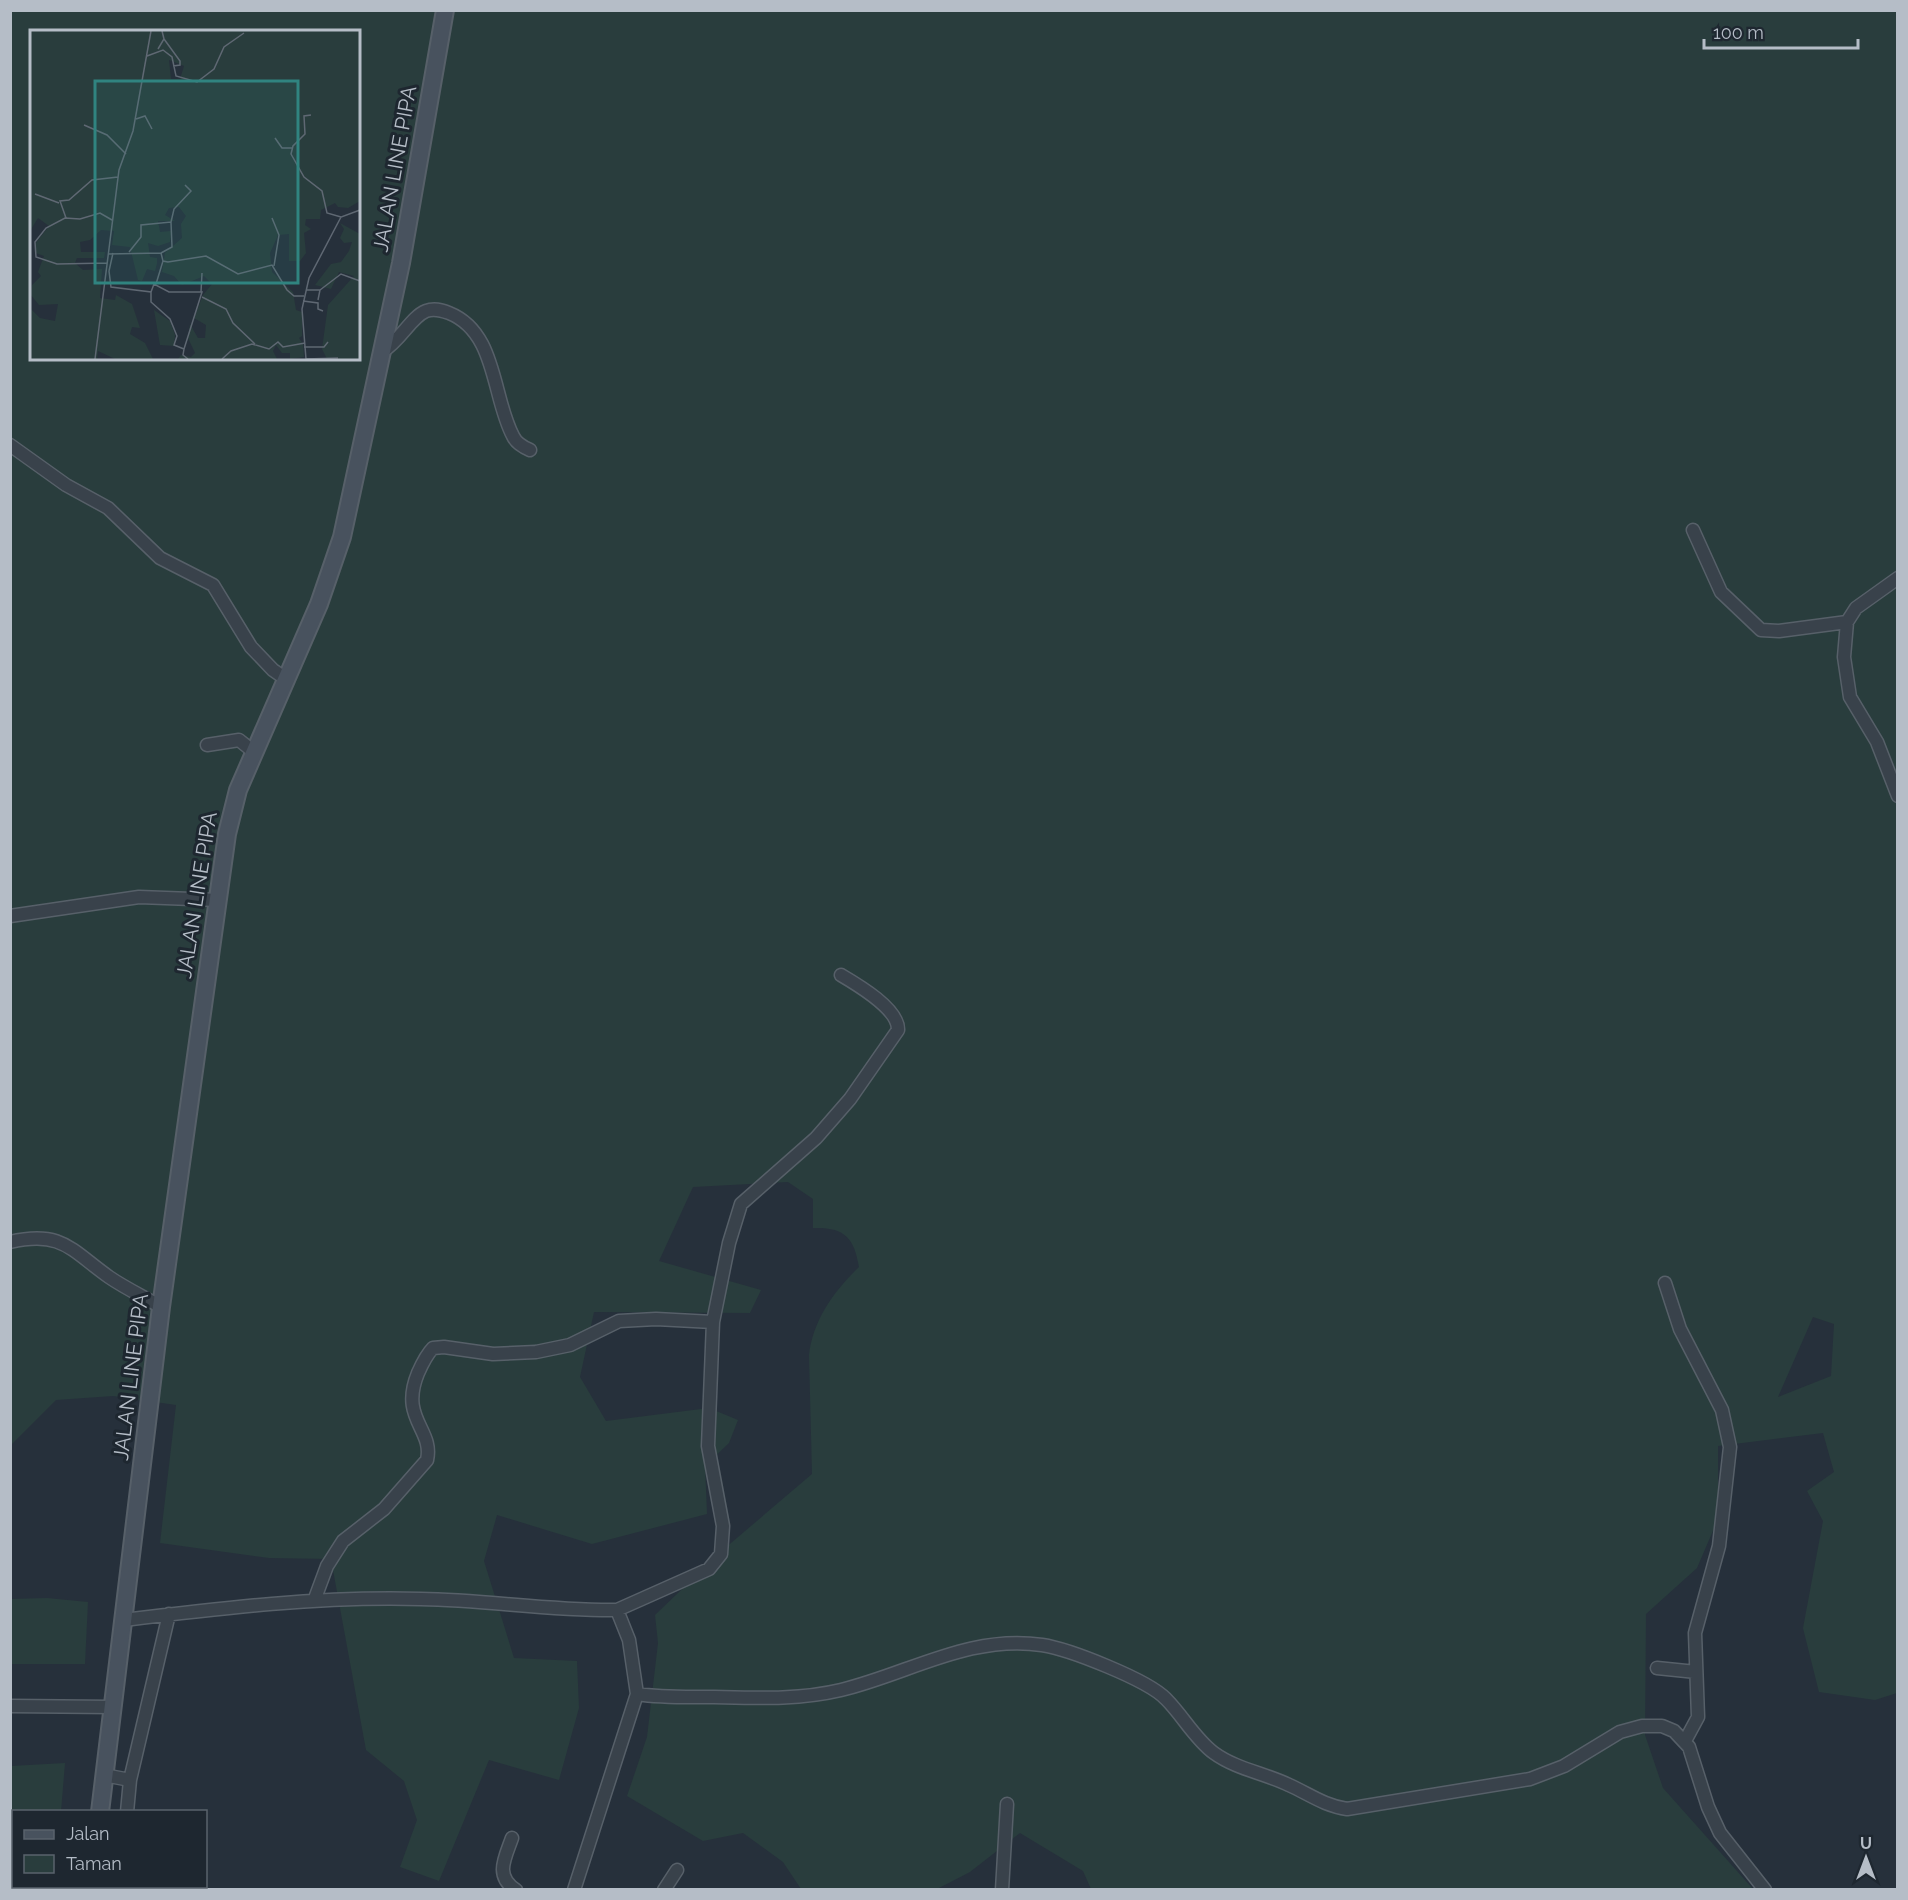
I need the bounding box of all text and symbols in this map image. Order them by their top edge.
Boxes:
scale bar [1704,12,1858,50]
text: 100 m [1713,22,1764,43]
inset map [30,30,360,360]
street label: JALAN LINE PIPA [368,84,421,254]
street label: JALAN LINE PIPA [171,810,222,980]
street label: JALAN LINE PIPA [108,1292,153,1462]
legend [12,1810,207,1888]
text: Jalan [66,1823,110,1844]
north arrow [1836,1828,1896,1888]
text: U [1860,1834,1872,1853]
text: Taman [66,1853,122,1874]

